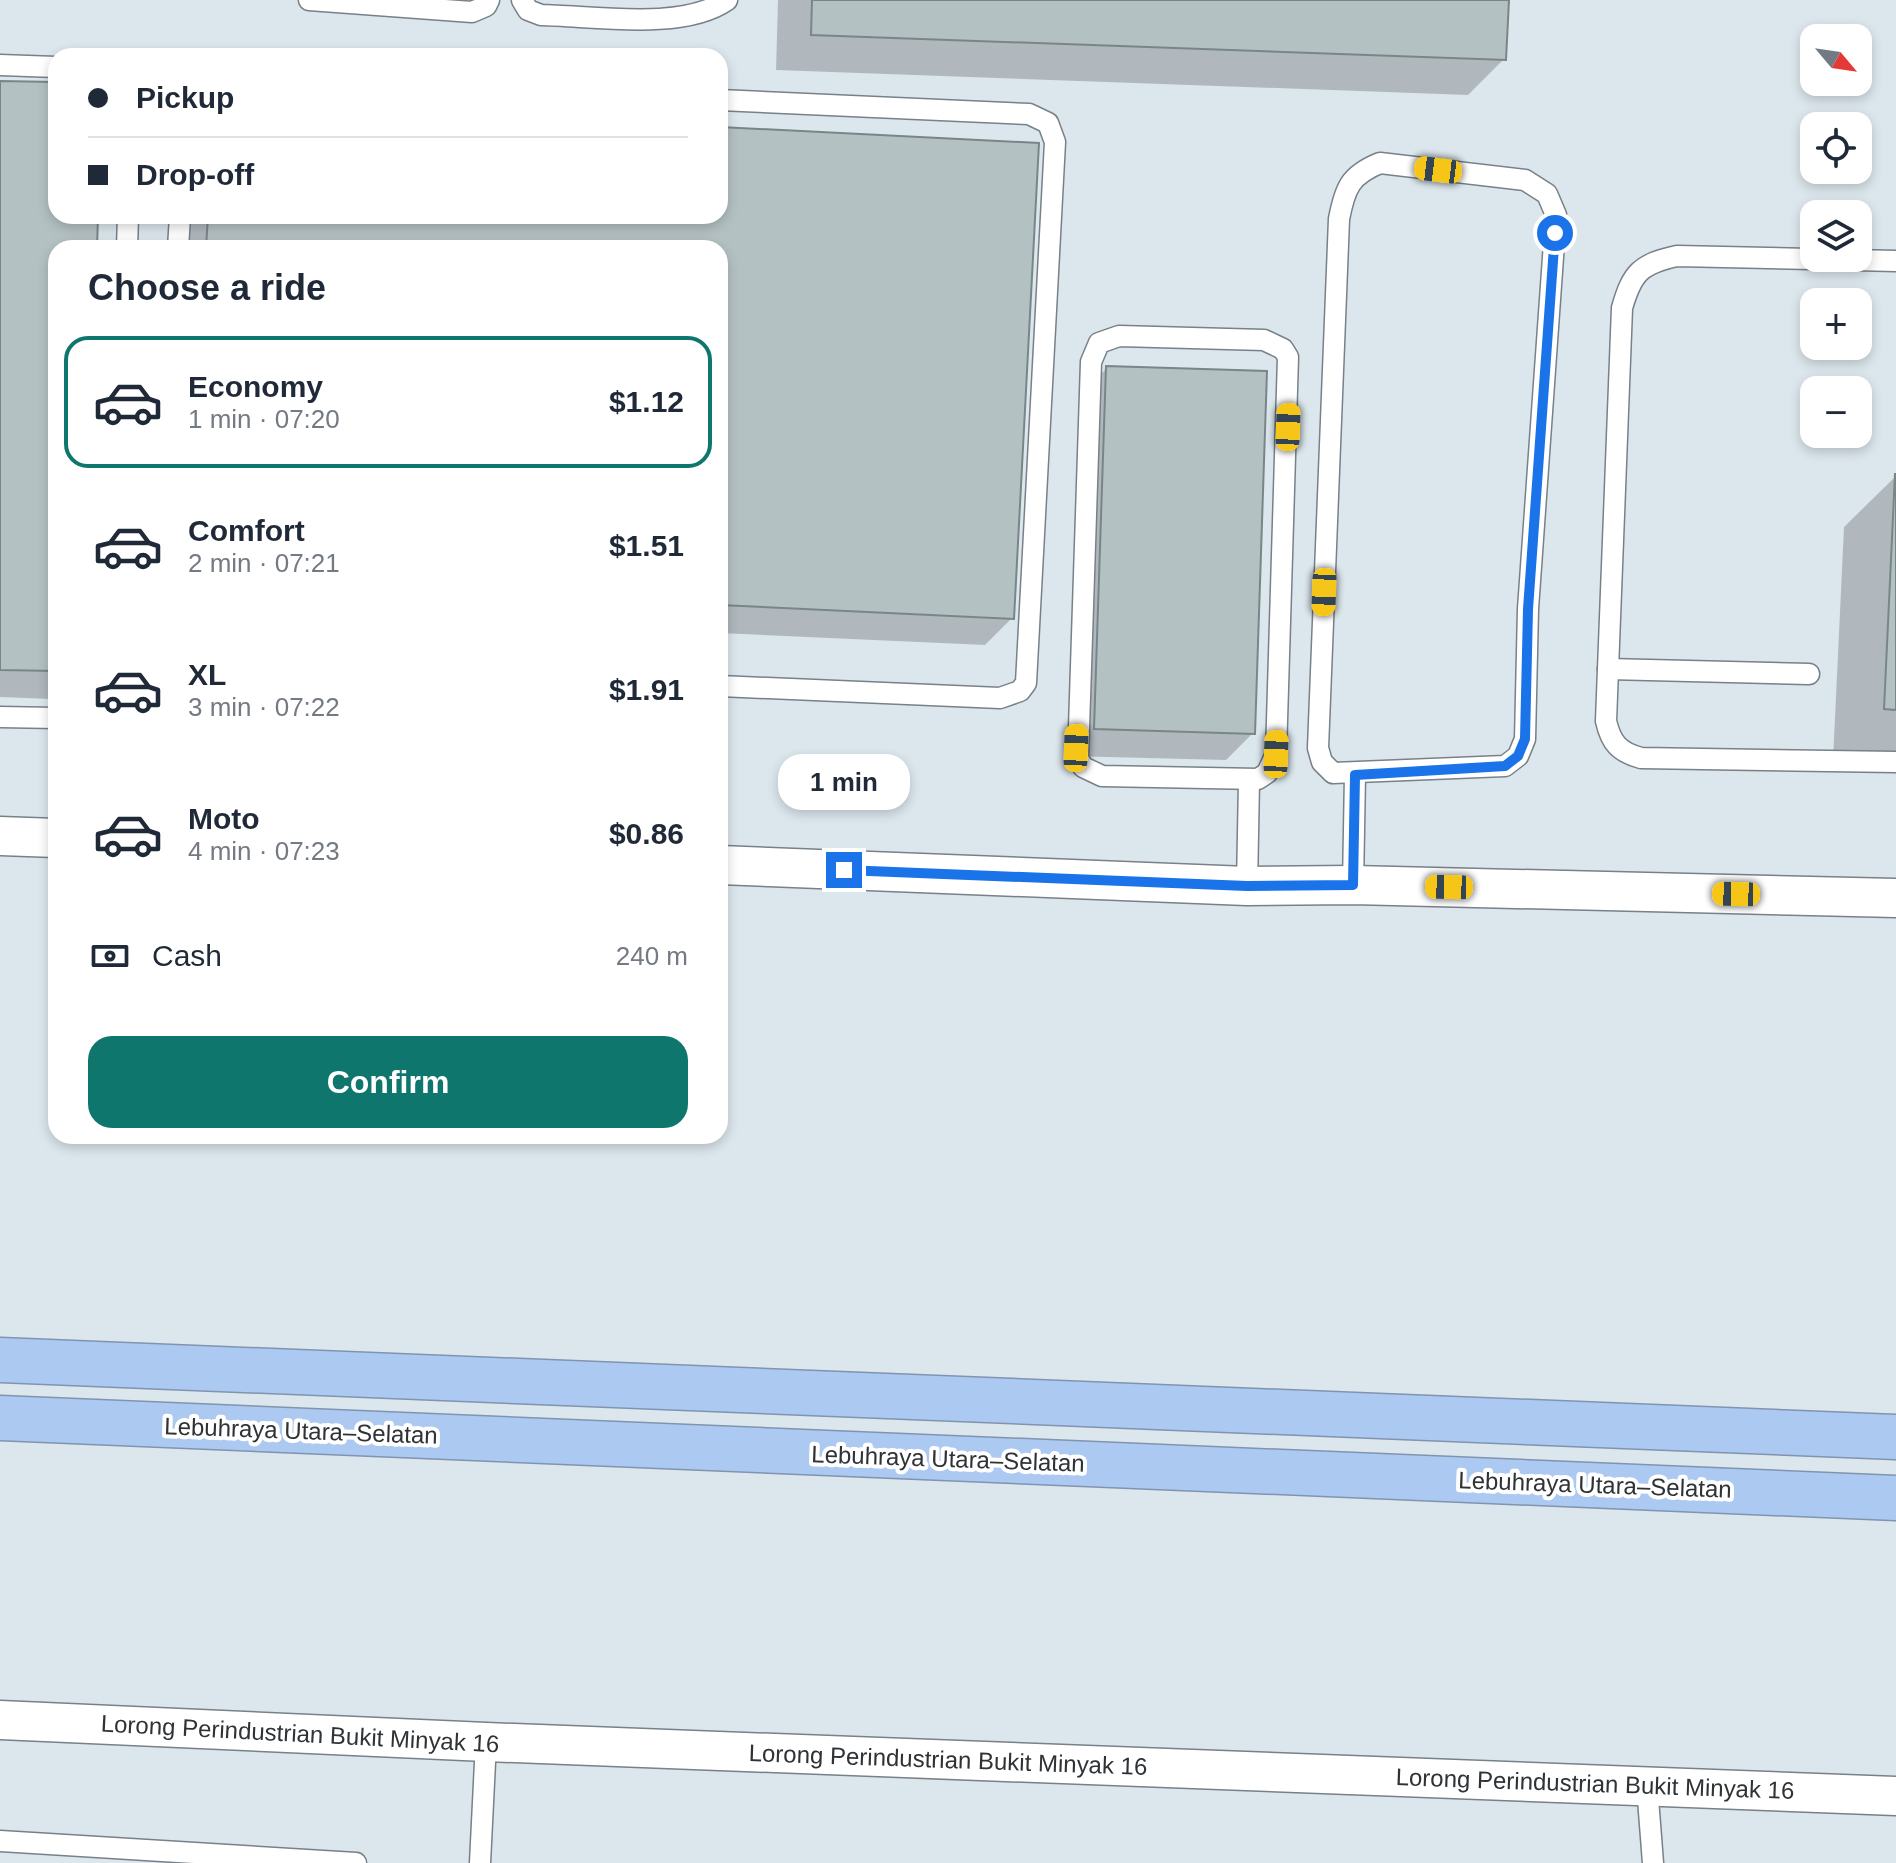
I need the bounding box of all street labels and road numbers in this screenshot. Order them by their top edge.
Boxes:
street label: Lebuhraya Utara–Selatan [164,1412,438,1449]
street label: Lebuhraya Utara–Selatan [811,1440,1085,1477]
street label: Lebuhraya Utara–Selatan [1458,1466,1732,1503]
street label: Lorong Perindustrian Bukit Minyak 16 [100,1710,500,1757]
street label: Lorong Perindustrian Bukit Minyak 16 [748,1739,1148,1780]
street label: Lorong Perindustrian Bukit Minyak 16 [1395,1763,1795,1804]

